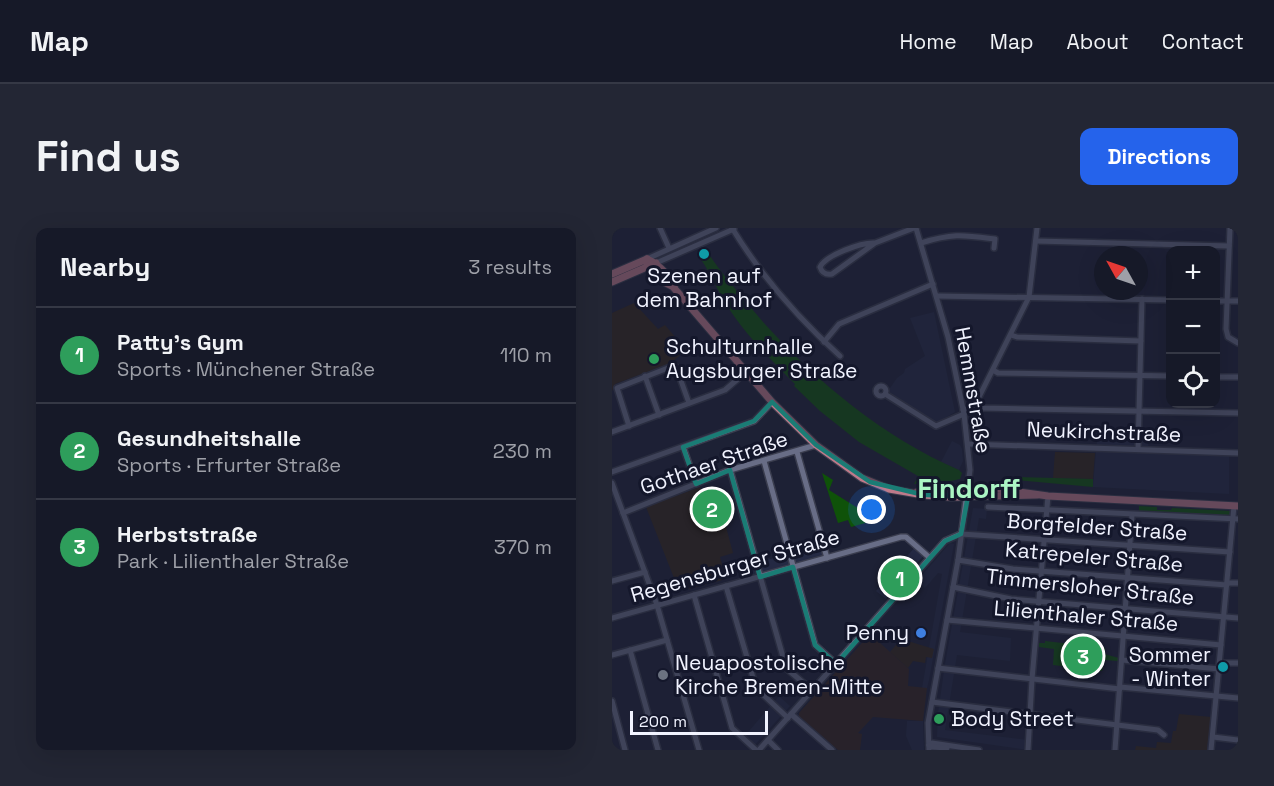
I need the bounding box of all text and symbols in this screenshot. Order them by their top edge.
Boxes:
text: Map [30,23,89,59]
text: Home [899,28,957,55]
text: Map [990,28,1034,55]
text: About [1067,28,1129,55]
text: Contact [1162,28,1244,55]
button: Directions [1080,128,1238,185]
text: Find us [36,130,181,183]
north arrow [1094,246,1148,300]
map controls [1166,246,1220,408]
button: + [1166,246,1220,300]
marker: Szenen auf dem Bahnhof [697,247,711,261]
text: Nearby [60,250,150,284]
text: 3 results [468,254,552,280]
place label: Szenen auf dem Bahnhof [636,262,772,313]
button: − [1166,300,1220,354]
street label: Hemmstraße [949,325,998,455]
text: Patty's Gym [117,328,244,356]
place label: Schulturnhalle Augsburger Straße [666,333,858,384]
text: 1 [75,342,84,368]
text: 110 m [500,342,552,368]
marker: Schulturnhalle Augsburger Straße [647,352,661,366]
button: locate [1166,354,1220,408]
text: Sports · Münchener Straße [117,356,375,382]
street label: Neukirchstraße [1026,415,1182,448]
text: Gesundheitshalle [117,424,301,452]
street label: Gothaer Straße [637,425,791,500]
text: 2 [74,438,85,464]
text: 230 m [493,438,552,464]
text: Sports · Erfurter Straße [117,452,341,478]
district label: Findorff [917,471,1021,506]
pin: 2 [692,486,732,532]
your location [857,495,886,524]
street label: Borgfelder Straße [1006,507,1188,546]
text: Herbststraße [117,520,258,548]
street label: Regensburger Straße [627,523,843,608]
text: 3 [73,534,86,560]
text: 370 m [494,534,552,560]
street label: Katrepeler Straße [1004,535,1184,578]
text: Park · Lilienthaler Straße [117,548,349,574]
pin: 1 [880,556,920,600]
street label: Timmersloher Straße [985,562,1195,611]
street label: Lilienthaler Straße [993,594,1179,637]
place label: Penny [846,619,909,646]
marker: Penny [914,626,928,640]
pin: 3 [1064,634,1102,678]
place label: Sommer - Winter [1129,641,1211,692]
place label: Neuapostolische Kirche Bremen-Mitte [675,649,883,700]
marker: Sommer - Winter [1216,660,1230,674]
marker: Neuapostolische Kirche Bremen-Mitte [656,668,670,682]
place label: Body Street [951,705,1074,732]
scale bar [630,708,768,736]
text: 200 m [639,711,687,732]
marker: Body Street [932,712,946,726]

